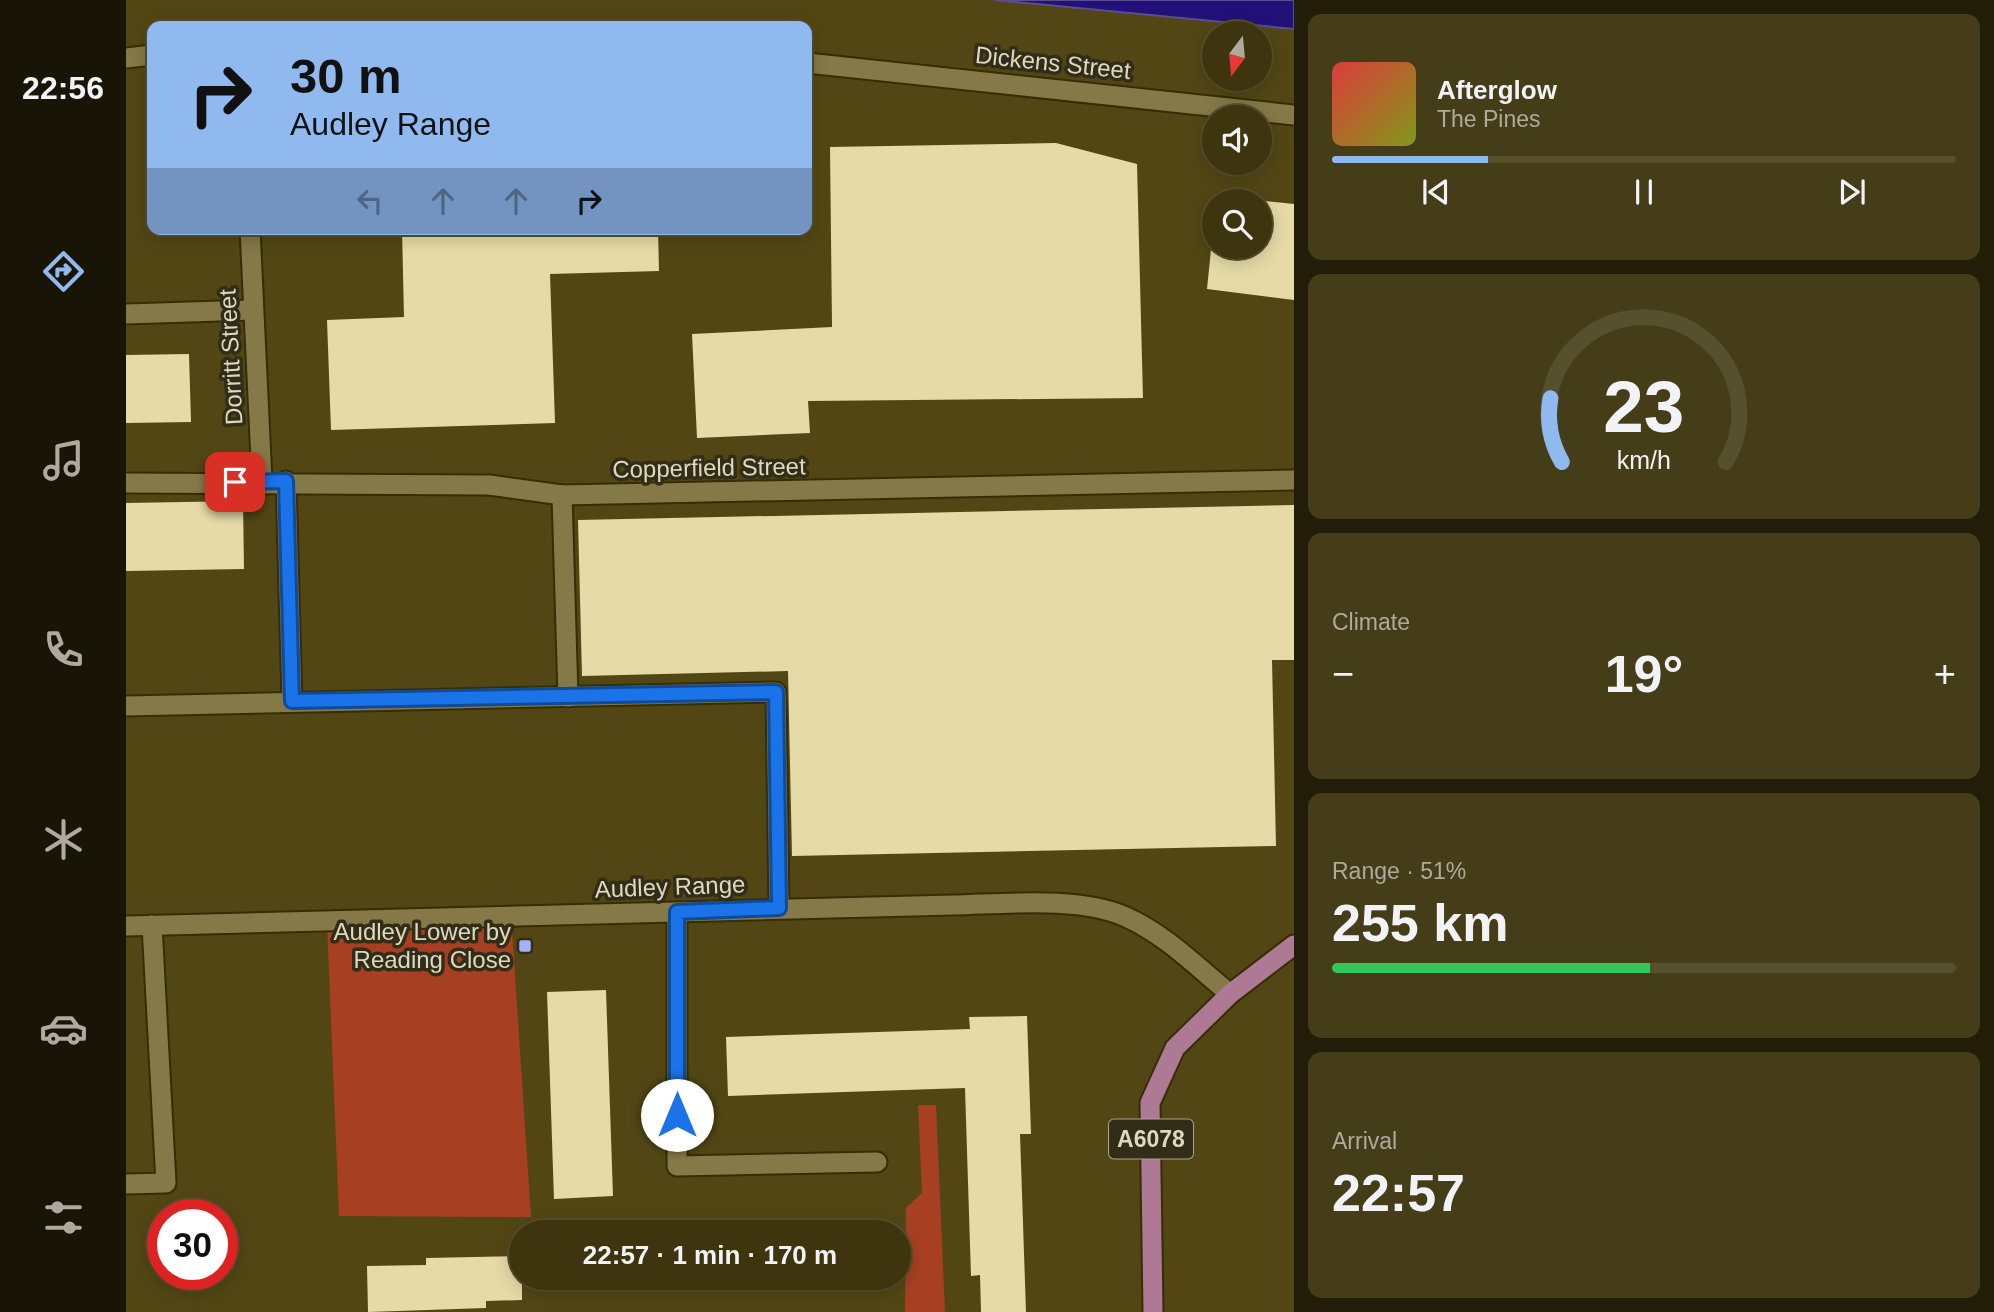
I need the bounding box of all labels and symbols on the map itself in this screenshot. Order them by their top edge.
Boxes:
north arrow [1202,21,1272,91]
street label: Dickens Street [974,41,1132,84]
street label: Dorritt Street [213,288,248,426]
pin [205,452,265,512]
street label: Copperfield Street [612,452,806,483]
street label: Audley Range [594,870,746,903]
place label: Audley Lower by Reading Close [334,918,511,973]
marker: Audley Lower by Reading Close [517,938,533,954]
position arrow [640,1078,714,1152]
road number: A6078 [1109,1120,1193,1158]
speed limit sign: 30 [147,1199,238,1290]

